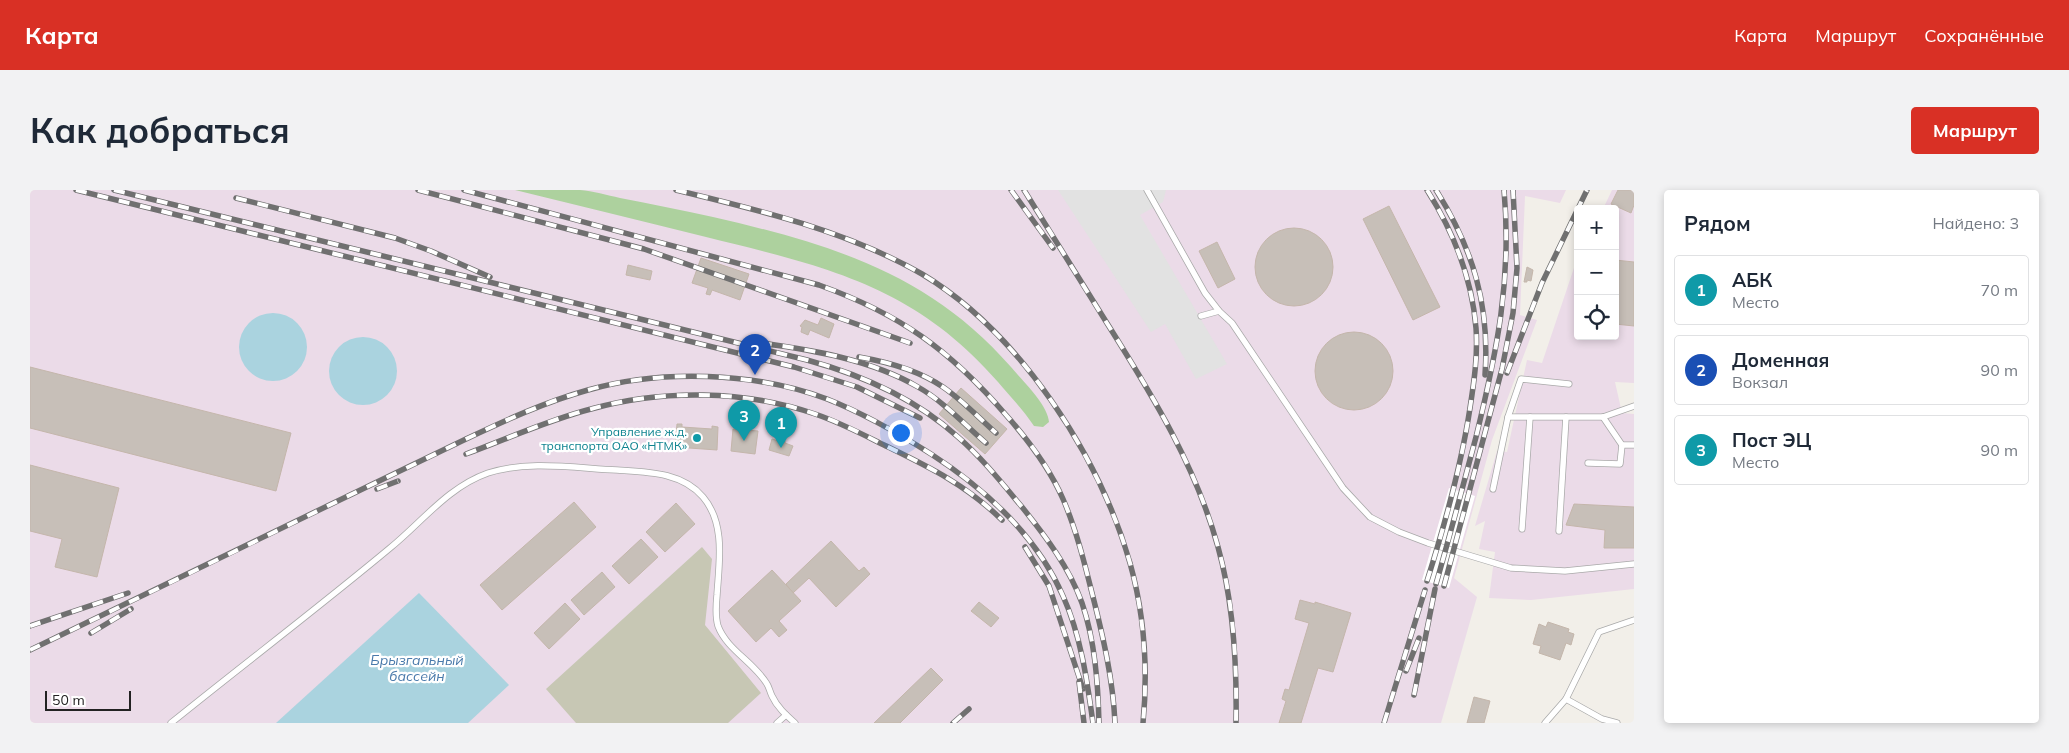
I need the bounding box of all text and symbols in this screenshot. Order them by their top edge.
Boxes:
text: Карта [25,20,99,50]
text: Карта [1734,24,1787,47]
text: Маршрут [1815,24,1896,47]
text: Сохранённые [1924,24,2044,47]
button: Маршрут [1911,107,2039,154]
text: Как добраться [30,108,290,152]
map controls [1574,205,1619,340]
button: + [1574,205,1619,250]
text: Рядом [1684,210,1751,236]
text: Найдено: 3 [1933,213,2019,233]
button: − [1574,250,1619,295]
text: АБК [1732,268,1772,292]
text: 1 [1696,280,1706,300]
text: 70 m [1981,280,2018,300]
text: Место [1732,292,1779,312]
button: locate [1574,295,1619,340]
pin: 2 [739,334,771,375]
text: Доменная [1732,348,1829,372]
text: 2 [1696,360,1706,380]
text: 90 m [1981,360,2018,380]
text: Вокзал [1732,372,1788,392]
pin: 3 [728,400,760,441]
pin: 1 [765,407,797,448]
your location [888,420,914,446]
place label: Управление ж.д. транспорта ОАО «НТМК» [541,424,688,453]
text: Пост ЭЦ [1732,428,1811,452]
marker: Управление ж.д. транспорта ОАО «НТМК» [691,432,703,444]
text: 3 [1696,440,1706,460]
text: 90 m [1981,440,2018,460]
text: Место [1732,452,1779,472]
water label: Брызгальный бассейн [370,651,464,685]
scale bar [45,688,131,711]
text: 50 m [52,691,85,709]

